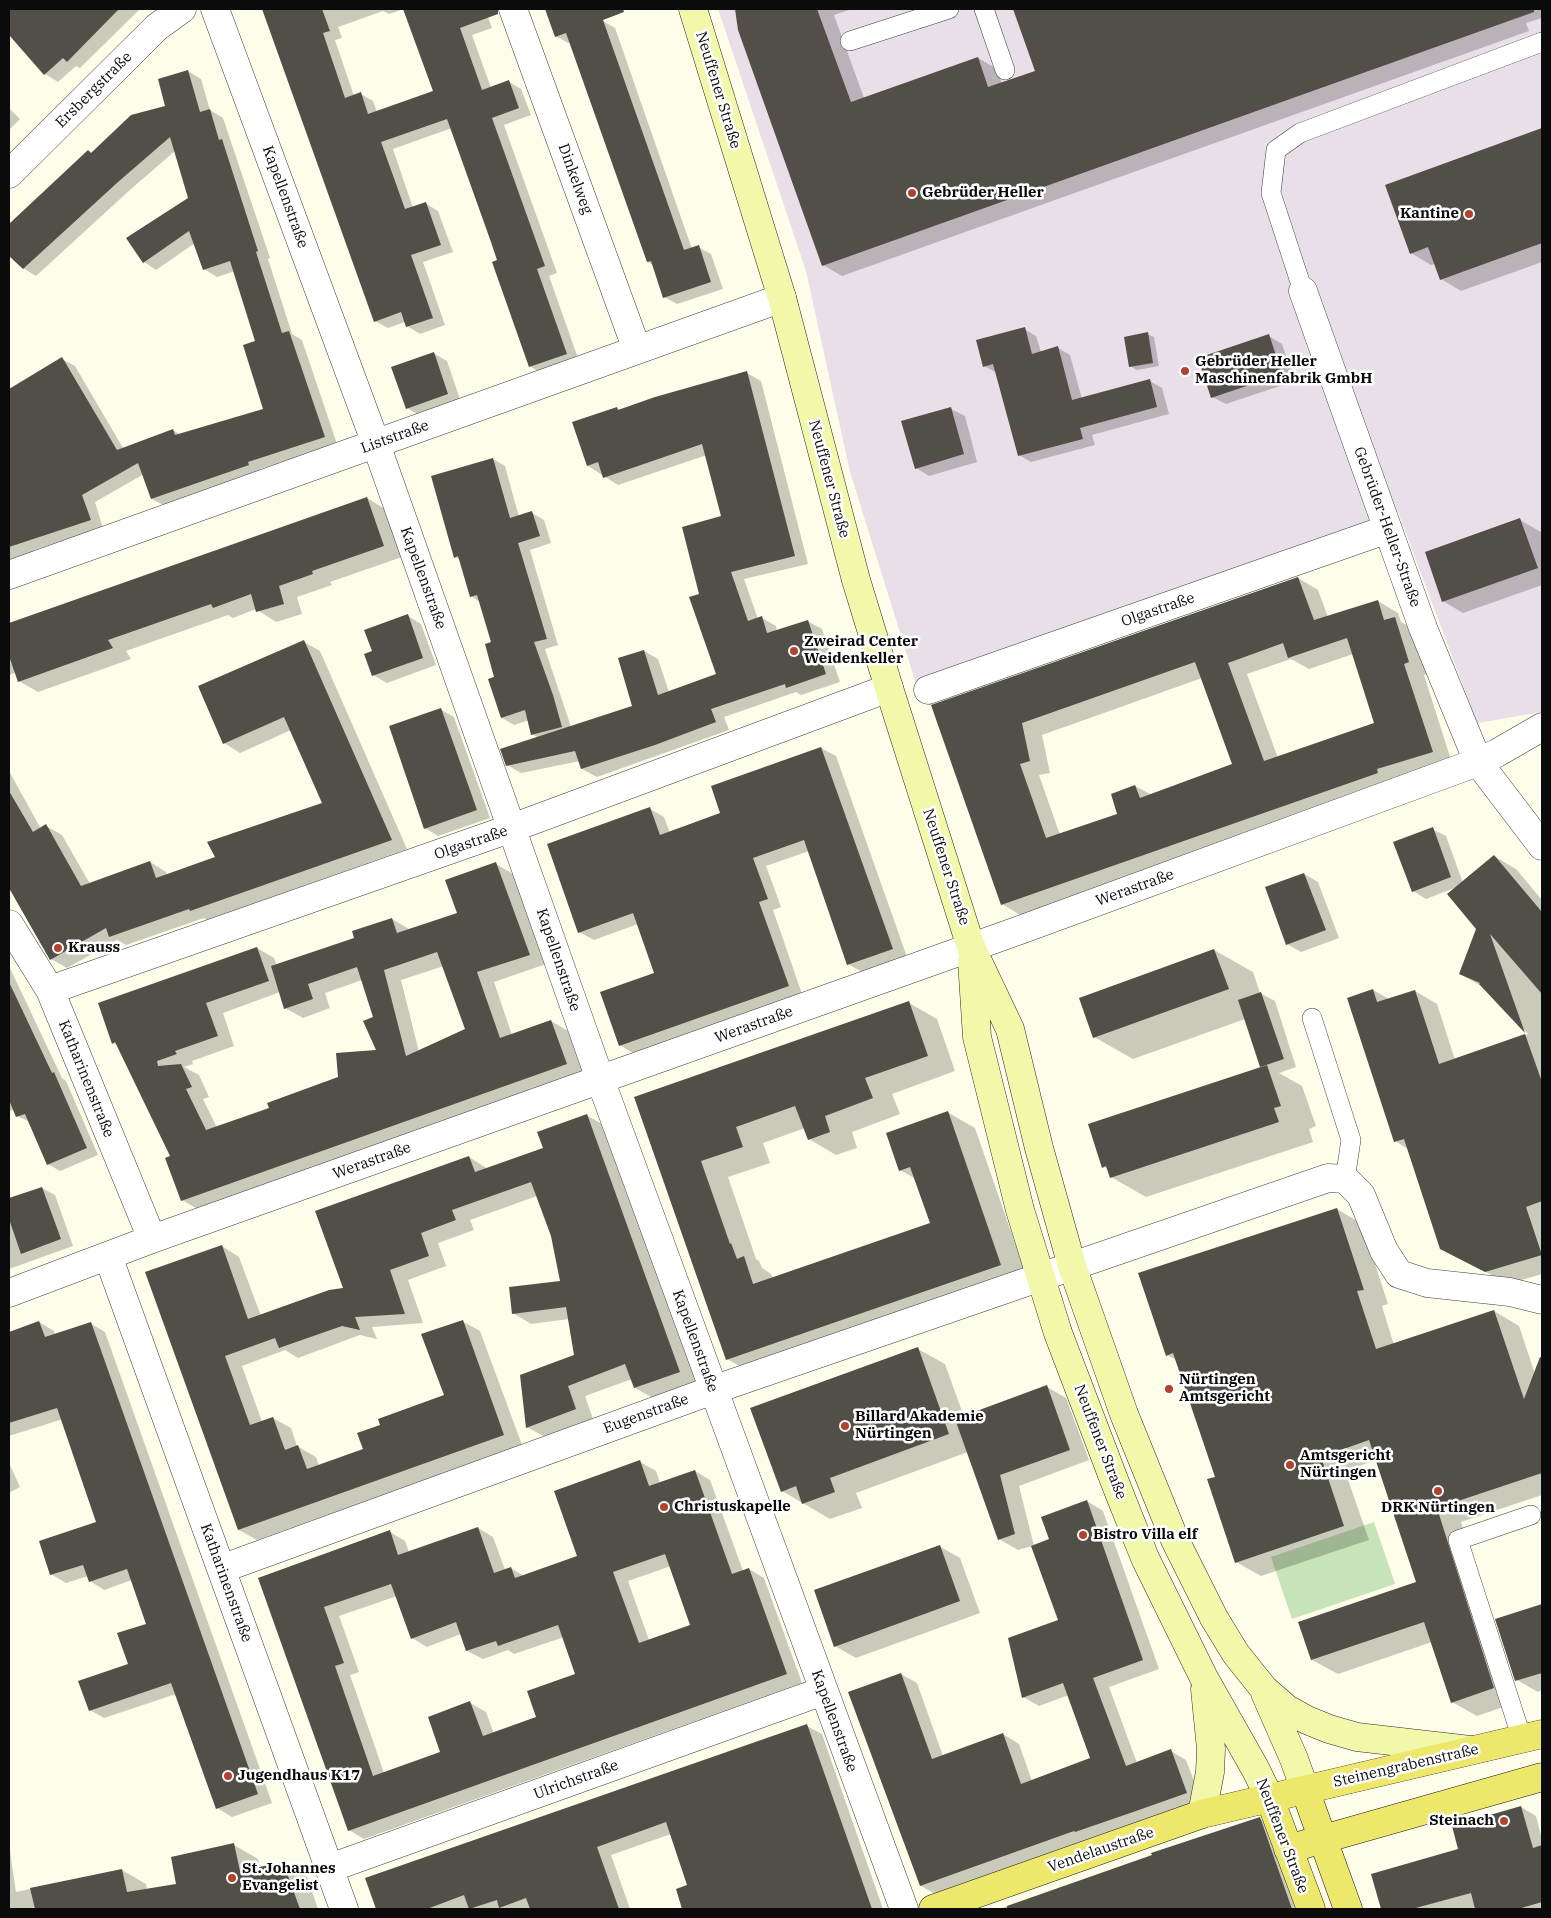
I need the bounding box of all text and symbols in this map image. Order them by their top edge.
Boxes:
street label: Neuffener Straße [692,29,744,151]
street label: Ersbergstraße [52,48,136,132]
street label: Dinkelweg [554,141,596,217]
street label: Kapellenstraße [258,143,312,251]
place label: Gebrüder Heller [922,184,1044,202]
marker: Gebrüder Heller [906,187,918,199]
place label: Kantine [1400,205,1459,223]
marker: Kantine [1463,208,1475,220]
place label: Gebrüder Heller Maschinenfabrik GmbH [1195,353,1372,388]
marker: Gebrüder Heller Maschinenfabrik GmbH [1179,365,1191,377]
street label: Liststraße [358,416,432,458]
street label: Neuffener Straße [805,418,853,540]
street label: Gebrüder-Heller-Straße [1350,444,1424,610]
street label: Kapellenstraße [396,524,450,632]
street label: Olgastraße [1119,589,1197,631]
place label: Zweirad Center Weidenkeller [804,633,918,668]
marker: Zweirad Center Weidenkeller [788,645,800,657]
street label: Neuffener Straße [919,806,973,928]
street label: Olgastraße [432,822,510,864]
street label: Werastraße [1094,866,1176,910]
street label: Kapellenstraße [532,906,584,1014]
place label: Krauss [68,939,120,957]
marker: Krauss [52,942,64,954]
street label: Werastraße [713,1003,795,1047]
street label: Katharinenstraße [54,1018,118,1140]
street label: Werastraße [331,1139,413,1183]
street label: Kapellenstraße [668,1287,722,1395]
place label: Nürtingen Amtsgericht [1179,1371,1270,1406]
street label: Neuffener Straße [1070,1382,1130,1502]
marker: Nürtingen Amtsgericht [1163,1383,1175,1395]
street label: Eugenstraße [601,1390,691,1438]
place label: Billard Akademie Nürtingen [855,1408,984,1443]
marker: Billard Akademie Nürtingen [839,1420,851,1432]
place label: Amtsgericht Nürtingen [1300,1447,1391,1482]
marker: Amtsgericht Nürtingen [1284,1459,1296,1471]
marker: DRK Nürtingen [1432,1485,1444,1497]
place label: Christuskapelle [674,1498,791,1516]
place label: DRK Nürtingen [1381,1499,1495,1517]
marker: Christuskapelle [658,1501,670,1513]
street label: Katharinenstraße [196,1521,256,1645]
place label: Bistro Villa elf [1093,1526,1197,1544]
marker: Bistro Villa elf [1077,1529,1089,1541]
street label: Kapellenstraße [807,1667,861,1775]
street label: Steinengrabenstraße [1332,1741,1480,1791]
street label: Ulrichstraße [531,1756,621,1804]
place label: Jugendhaus K17 [238,1767,360,1785]
marker: Jugendhaus K17 [222,1770,234,1782]
street label: Neuffener Straße [1252,1776,1312,1896]
place label: Steinach [1429,1812,1494,1830]
marker: Steinach [1498,1815,1510,1827]
street label: Vendelaustraße [1046,1823,1156,1877]
place label: St. Johannes Evangelist [242,1860,336,1895]
marker: St. Johannes Evangelist [226,1872,238,1884]

